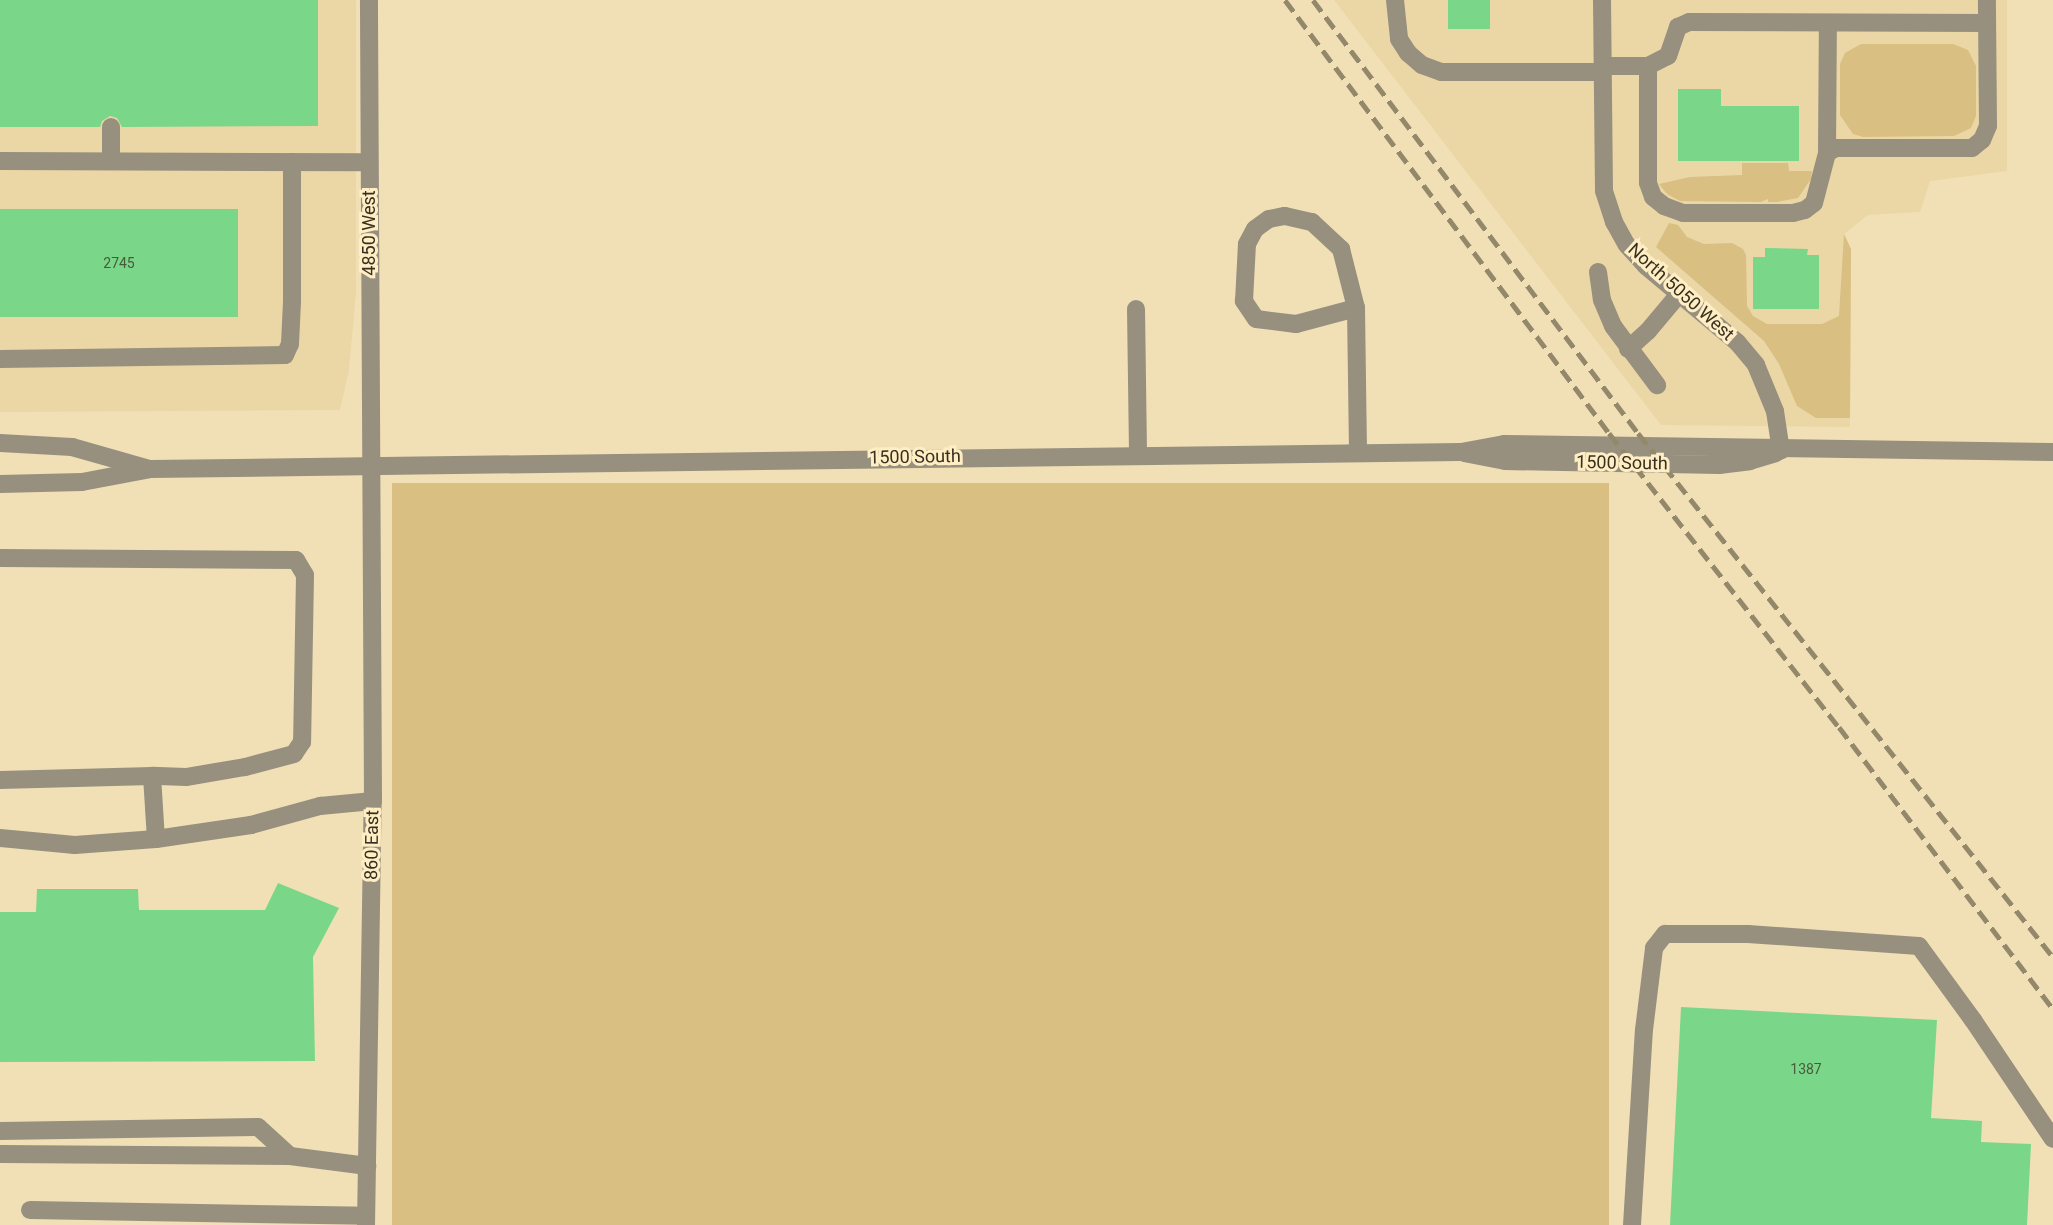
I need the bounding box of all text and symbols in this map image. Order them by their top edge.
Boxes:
street label: 4850 West [358,190,380,276]
street label: North 5050 West [1624,239,1738,345]
house number: 2745 [103,255,135,271]
street label: 1500 South [869,445,961,469]
street label: 1500 South [1576,451,1668,475]
street label: 860 East [361,810,383,880]
house number: 1387 [1790,1061,1822,1077]

